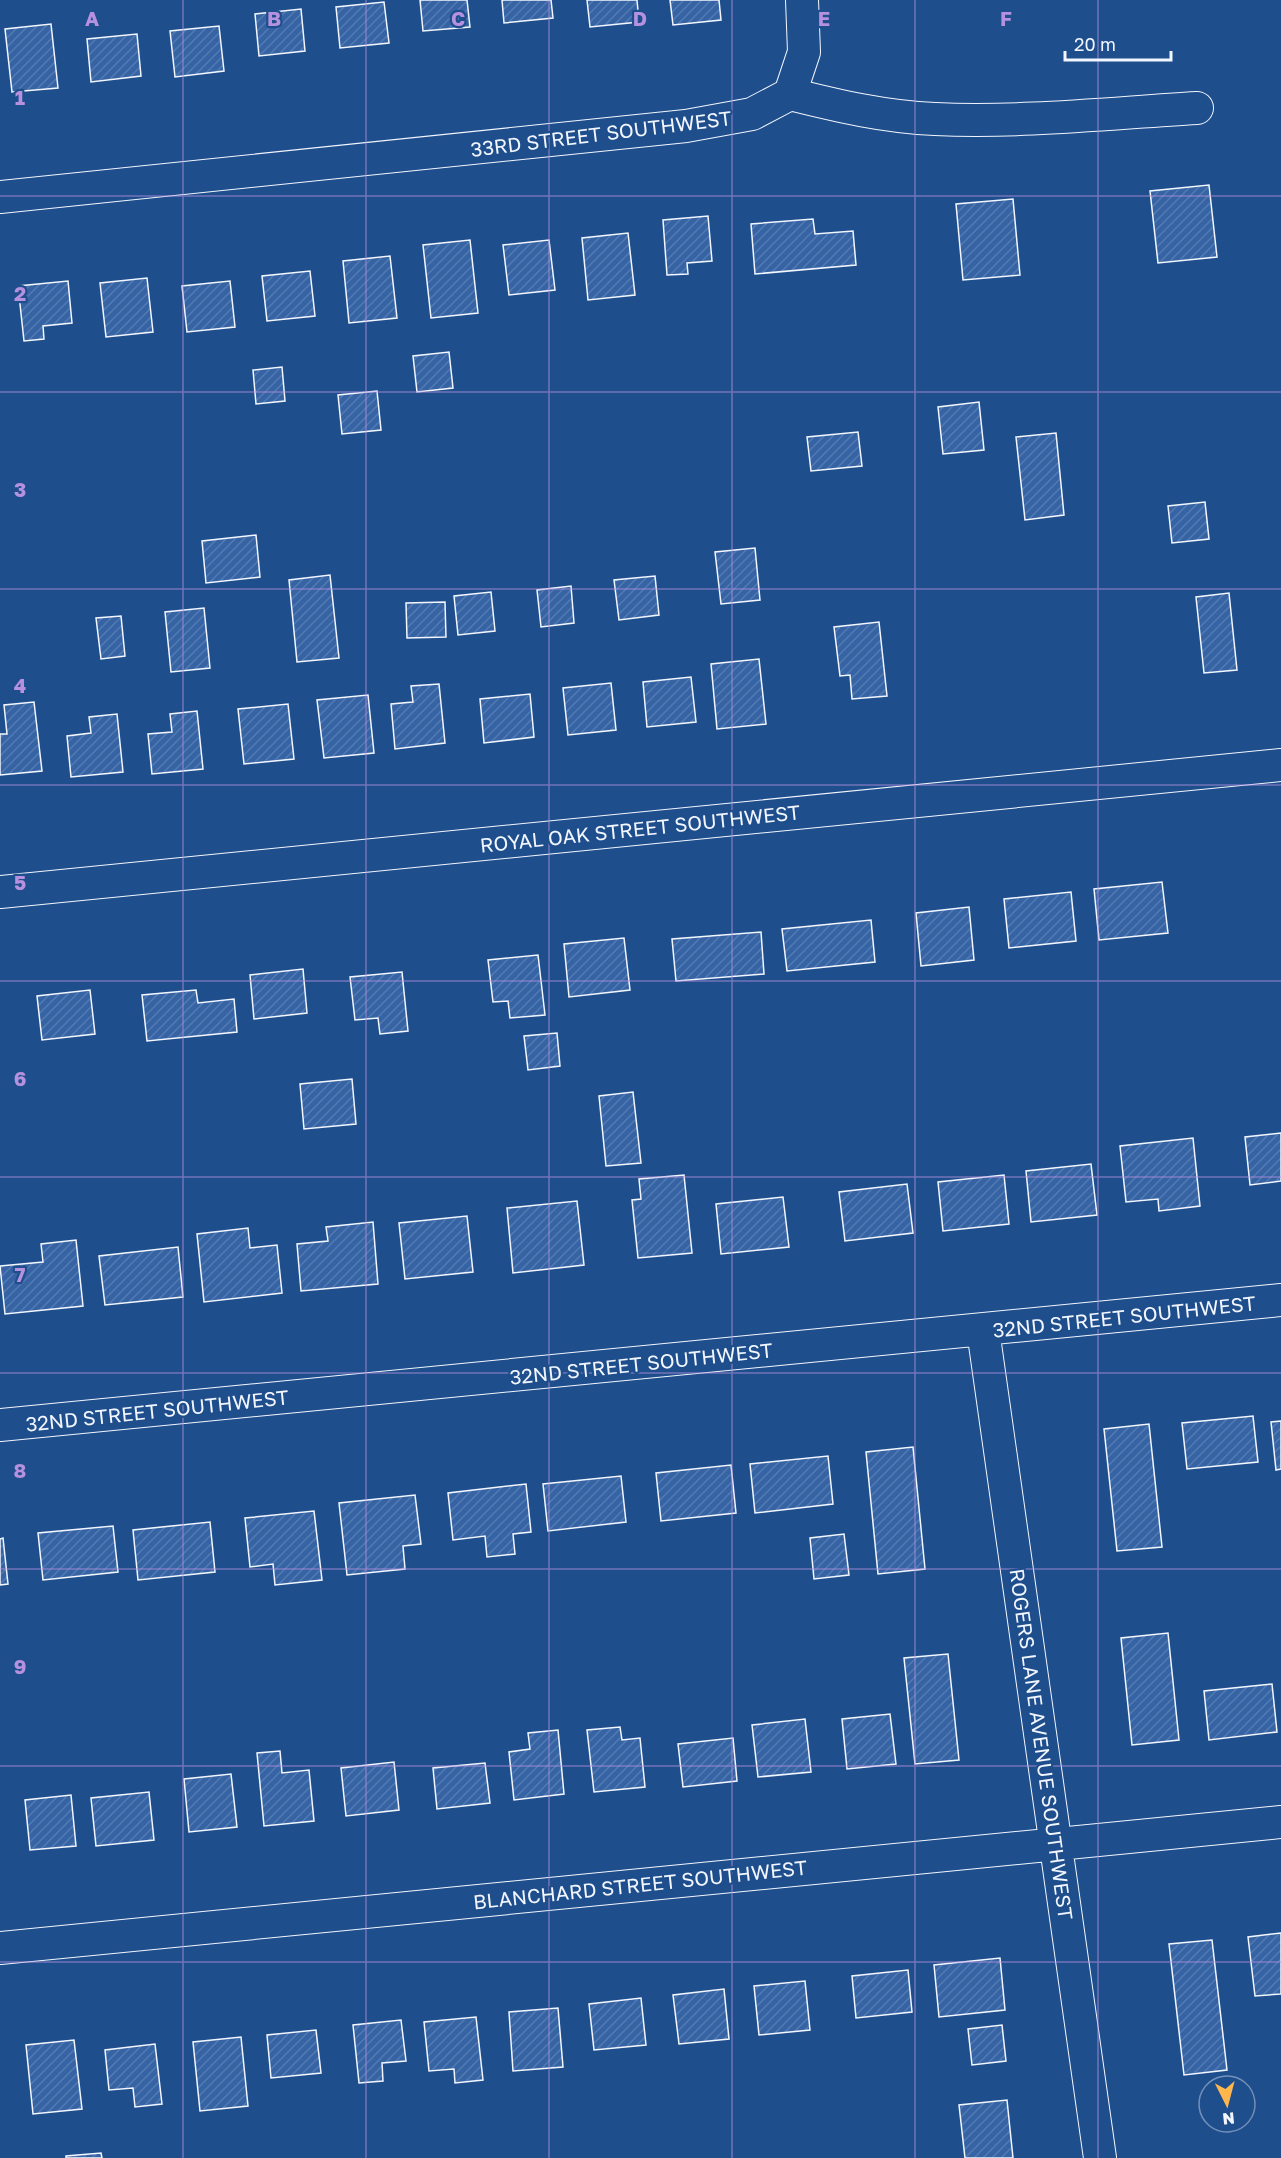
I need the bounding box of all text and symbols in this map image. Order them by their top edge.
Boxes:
text: A [85,6,99,30]
text: B [267,6,281,30]
text: C [451,6,465,30]
text: D [633,6,647,30]
text: E [818,6,830,30]
text: F [1000,6,1012,30]
scale bar [1065,24,1172,62]
text: 20 m [1074,33,1116,55]
text: 1 [15,85,25,109]
street label: 33RD STREET SOUTHWEST [469,105,733,161]
text: 2 [14,281,26,305]
text: 3 [14,477,26,501]
text: 4 [14,673,26,697]
street label: ROYAL OAK STREET SOUTHWEST [479,799,801,857]
text: 5 [14,870,26,894]
text: 6 [14,1066,26,1090]
text: 7 [15,1262,26,1286]
street label: 32ND STREET SOUTHWEST [991,1290,1257,1342]
street label: 32ND STREET SOUTHWEST [508,1337,774,1389]
street label: 32ND STREET SOUTHWEST [24,1384,290,1436]
text: 8 [14,1458,26,1482]
street label: ROGERS LANE AVENUE SOUTHWEST [1005,1567,1079,1921]
text: 9 [14,1654,26,1678]
street label: BLANCHARD STREET SOUTHWEST [472,1855,808,1913]
north arrow [1197,2074,1257,2134]
text: N [1221,2108,1236,2129]

